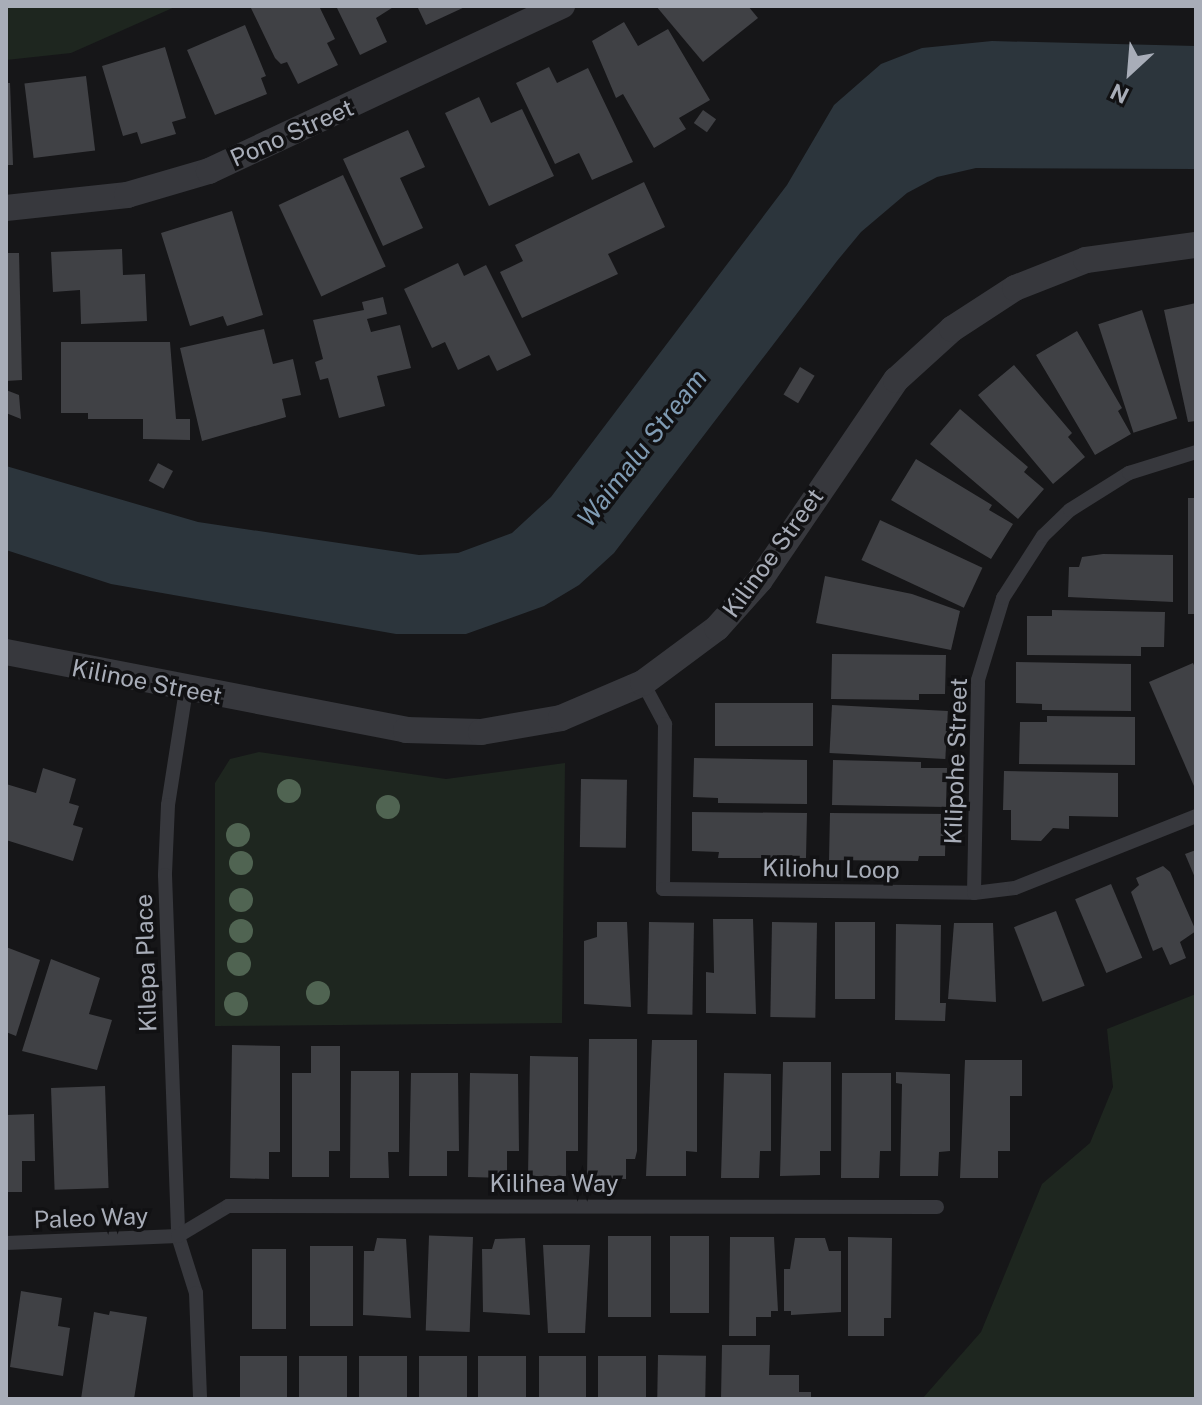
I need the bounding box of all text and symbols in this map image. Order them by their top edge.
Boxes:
north arrow [1090,32,1170,112]
text: N [1106,78,1133,109]
street label: Pono Street [226,93,358,173]
water label: Waimalu Stream [571,363,713,533]
street label: Kilinoe Street [716,483,830,623]
street label: Kilinoe Street [69,653,225,711]
street label: Kilipohe Street [939,677,973,845]
street label: Kiliohu Loop [762,853,900,885]
street label: Kilepa Place [129,893,163,1033]
street label: Kilihea Way [489,1170,619,1198]
street label: Paleo Way [33,1202,149,1234]

